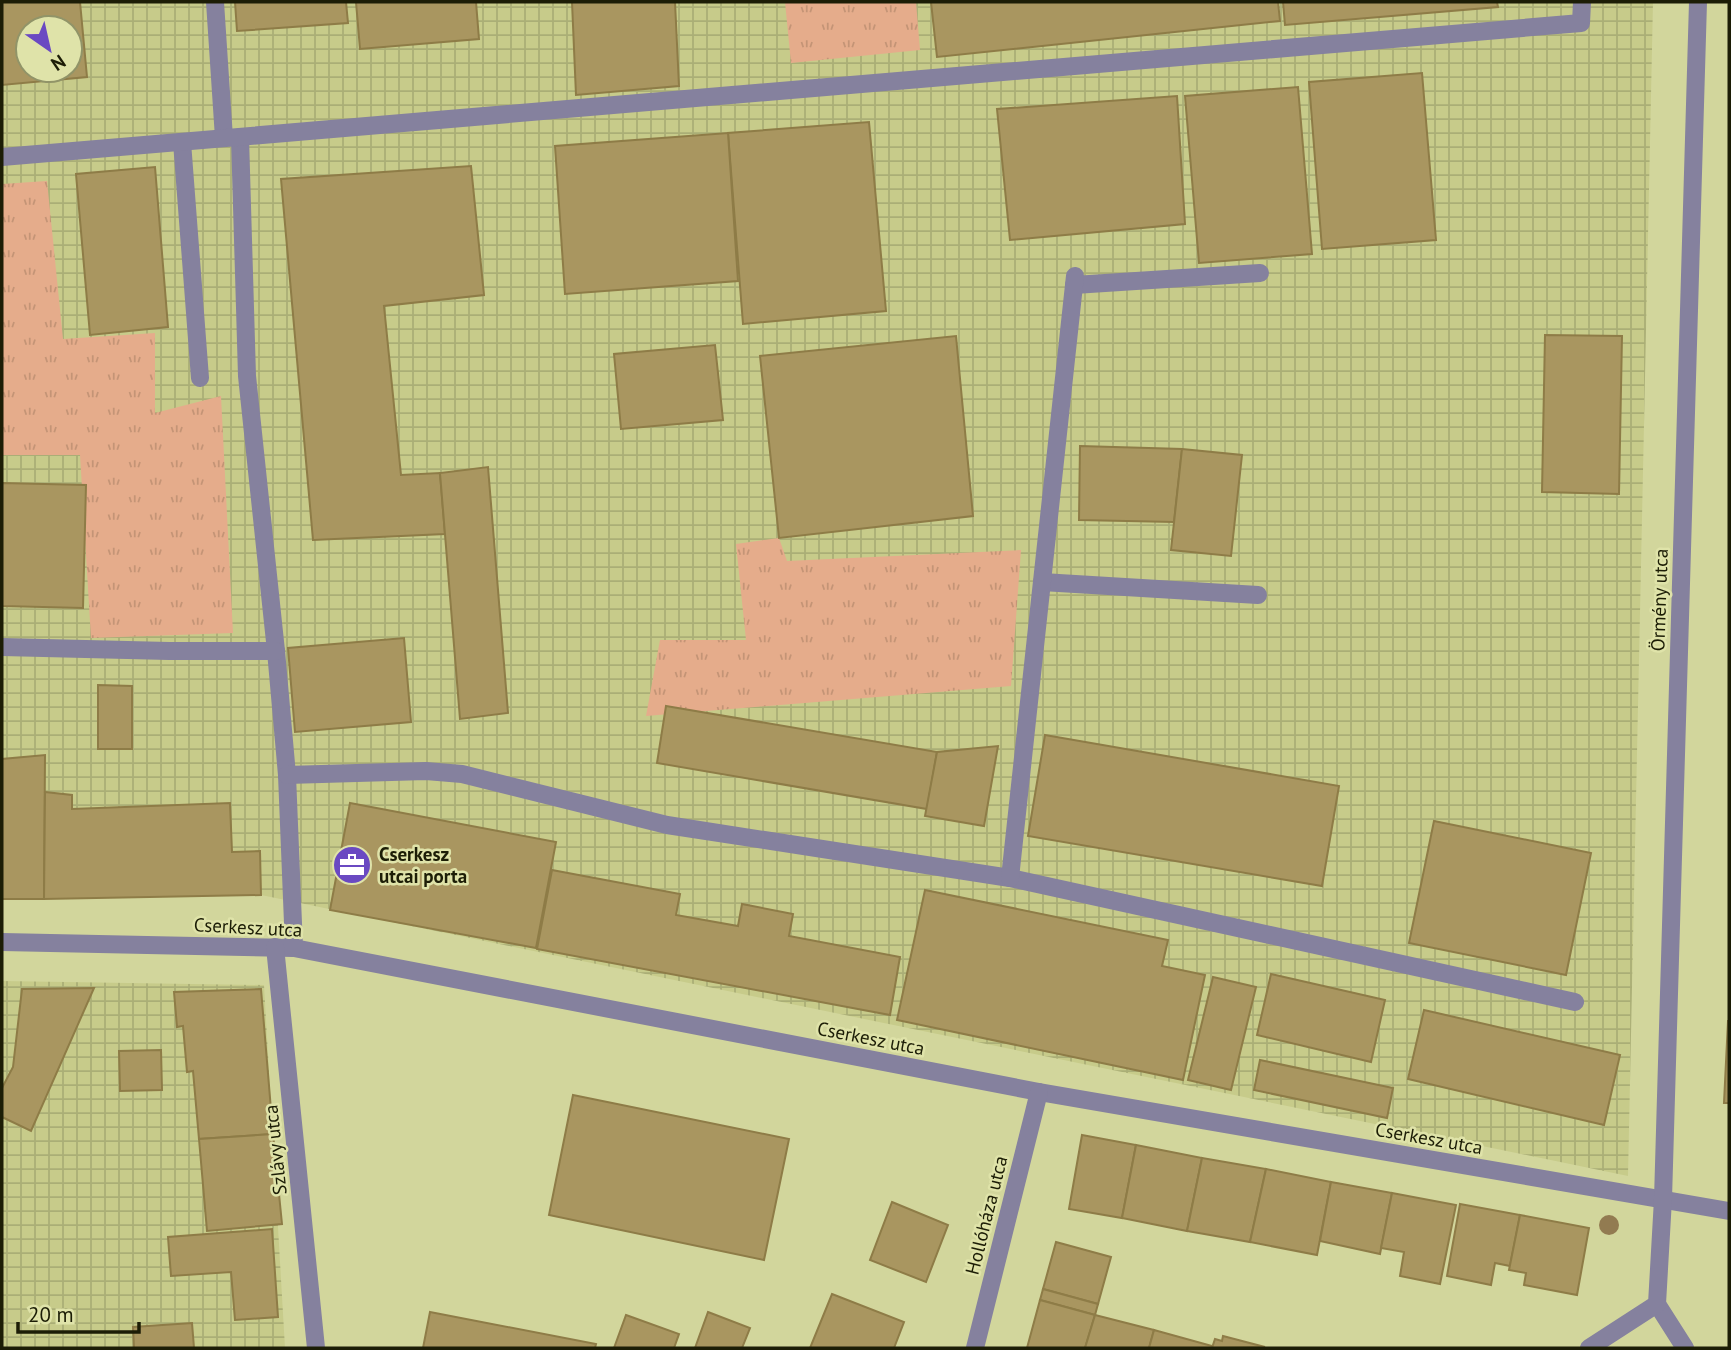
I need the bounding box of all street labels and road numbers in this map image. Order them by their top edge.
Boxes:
street label: Örmény utca [1645,548,1673,652]
street label: Cserkesz utca [193,912,303,942]
street label: Cserkesz utca [815,1016,927,1060]
street label: Szlávy utca [258,1104,292,1196]
street label: Cserkesz utca [1373,1117,1485,1159]
street label: Hollóháza utca [960,1153,1012,1277]

